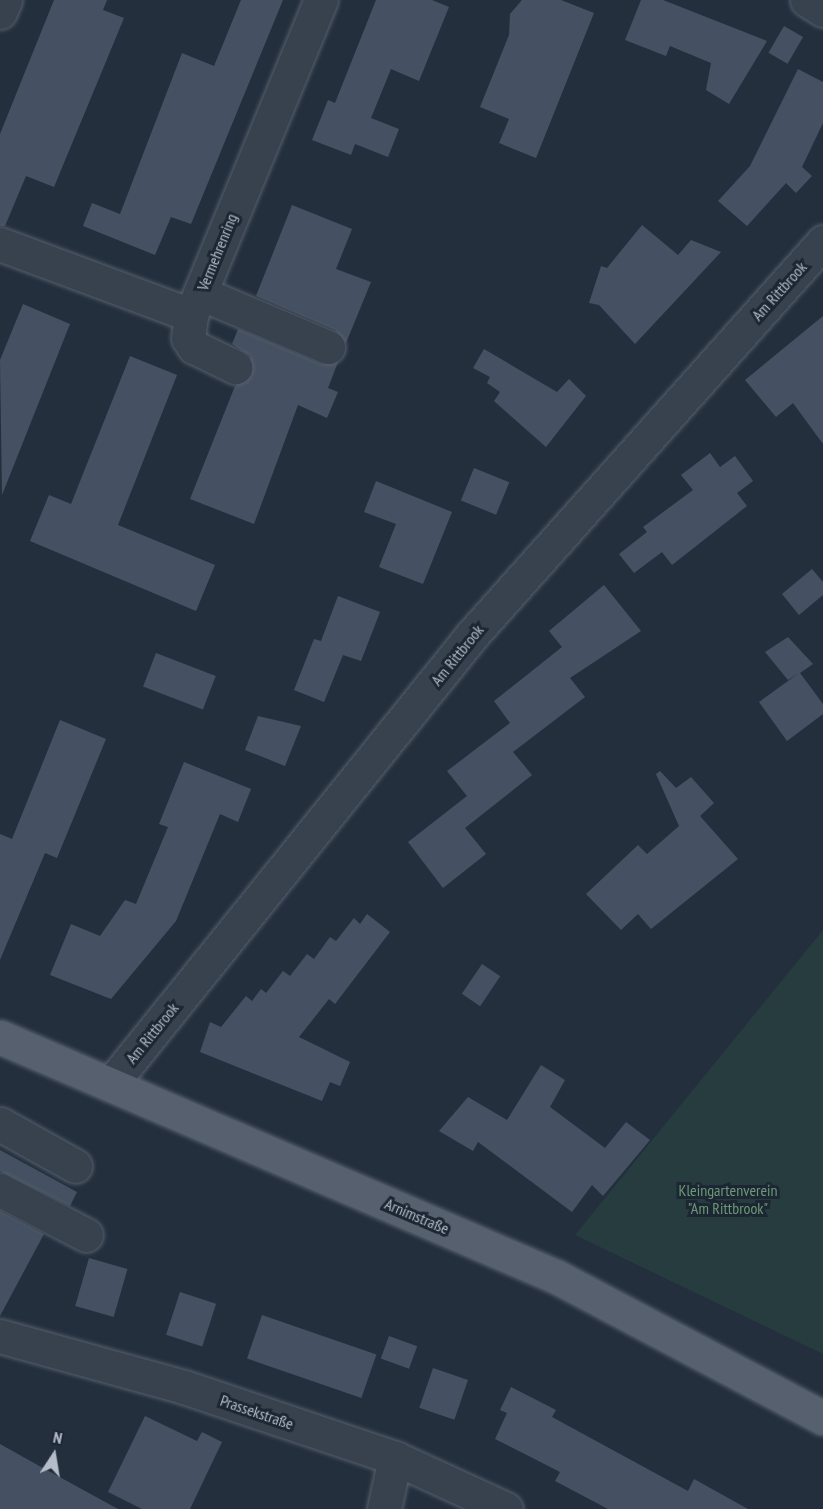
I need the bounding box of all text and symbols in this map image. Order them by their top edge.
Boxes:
street label: Vermehrenring [193,211,241,293]
street label: Am Rittbrook [748,258,810,324]
street label: Am Rittbrook [427,621,487,689]
street label: Am Rittbrook [122,999,182,1067]
park label: Kleingartenverein "Am Rittbrook" [678,1180,778,1218]
street label: Arnimstraße [382,1194,452,1238]
street label: Prassekstraße [218,1391,296,1433]
north arrow [24,1425,84,1485]
text: N [51,1427,64,1448]

